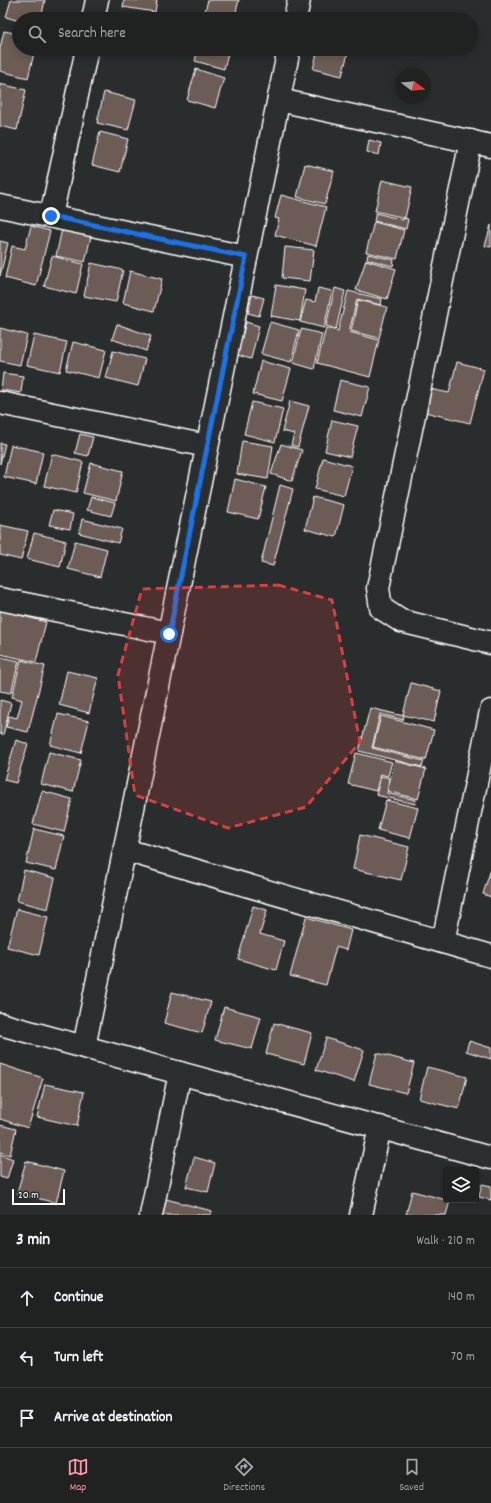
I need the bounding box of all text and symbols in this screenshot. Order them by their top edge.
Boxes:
search box [12,12,479,56]
icon: search [26,23,48,45]
text: Search here [58,23,126,45]
north arrow [395,68,431,104]
route end [42,207,60,225]
route start [160,625,178,643]
map controls [443,1167,479,1203]
button: layers [443,1167,479,1203]
scale bar [12,1187,65,1206]
text: 20 m [18,1188,39,1204]
text: 3 min [16,1229,50,1253]
text: Walk · 210 m [417,1232,475,1251]
icon: ahead [16,1287,38,1309]
text: Continue [54,1287,103,1309]
text: 140 m [448,1288,475,1307]
icon: left [16,1347,38,1369]
text: Turn left [54,1347,103,1369]
text: 70 m [451,1348,475,1367]
icon: arrive [16,1407,38,1429]
text: Arrive at destination [54,1407,172,1429]
tab: Map [67,1456,89,1496]
tab: Directions [223,1456,265,1496]
tab: Saved [399,1456,424,1496]

